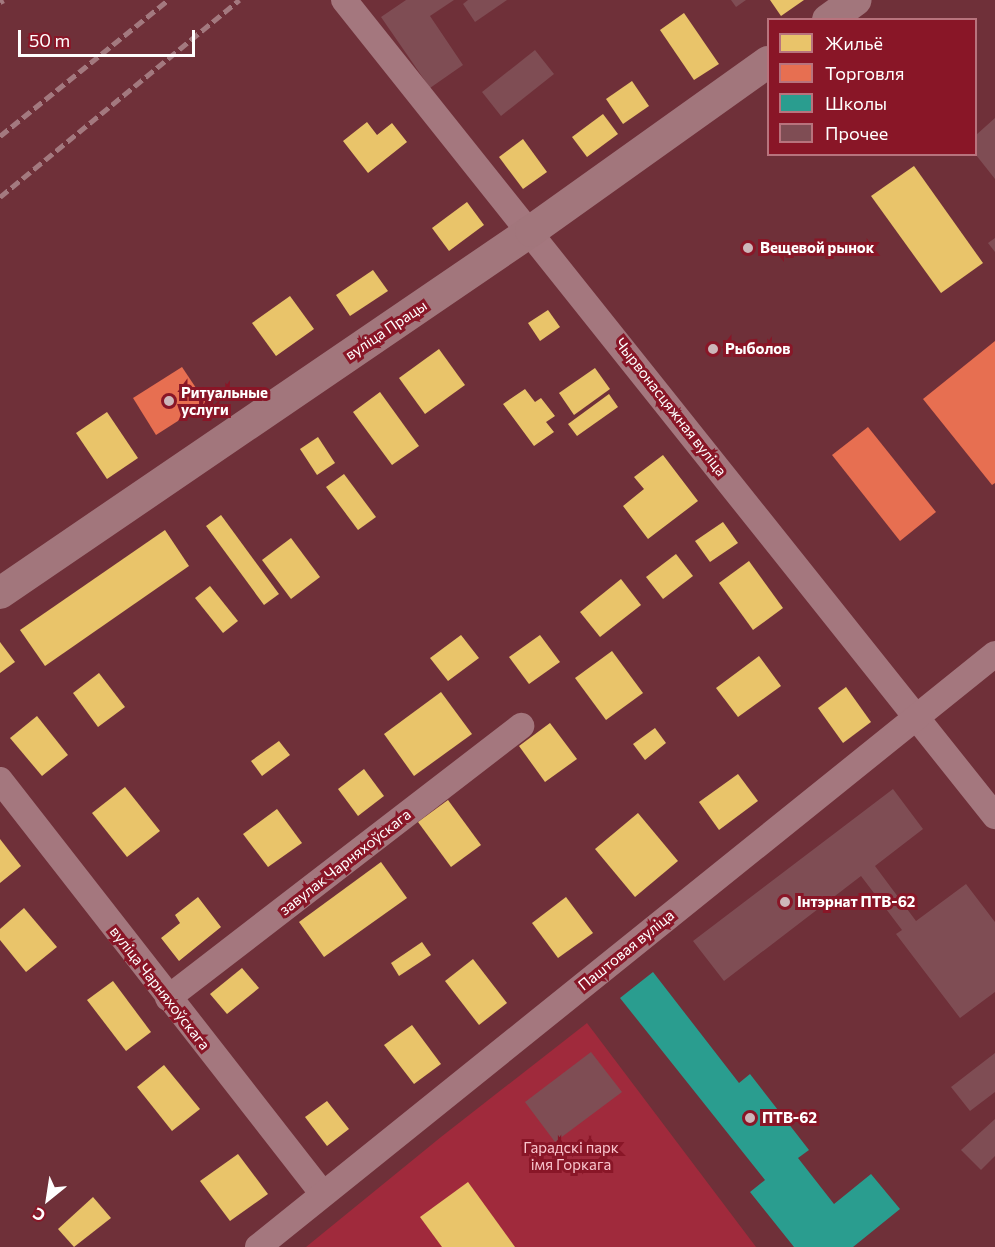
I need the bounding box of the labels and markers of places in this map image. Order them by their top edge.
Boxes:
place label: Вещевой рынок [760,239,874,257]
marker: Вещевой рынок [741,241,755,255]
place label: Рыболов [725,340,791,358]
marker: Рыболов [706,342,720,356]
place label: Ритуальные услуги [181,383,268,418]
marker: Ритуальные услуги [162,394,176,408]
place label: Інтэрнат ПТВ-62 [797,893,915,911]
marker: Інтэрнат ПТВ-62 [778,895,792,909]
place label: ПТВ-62 [762,1109,817,1127]
marker: ПТВ-62 [743,1111,757,1125]

